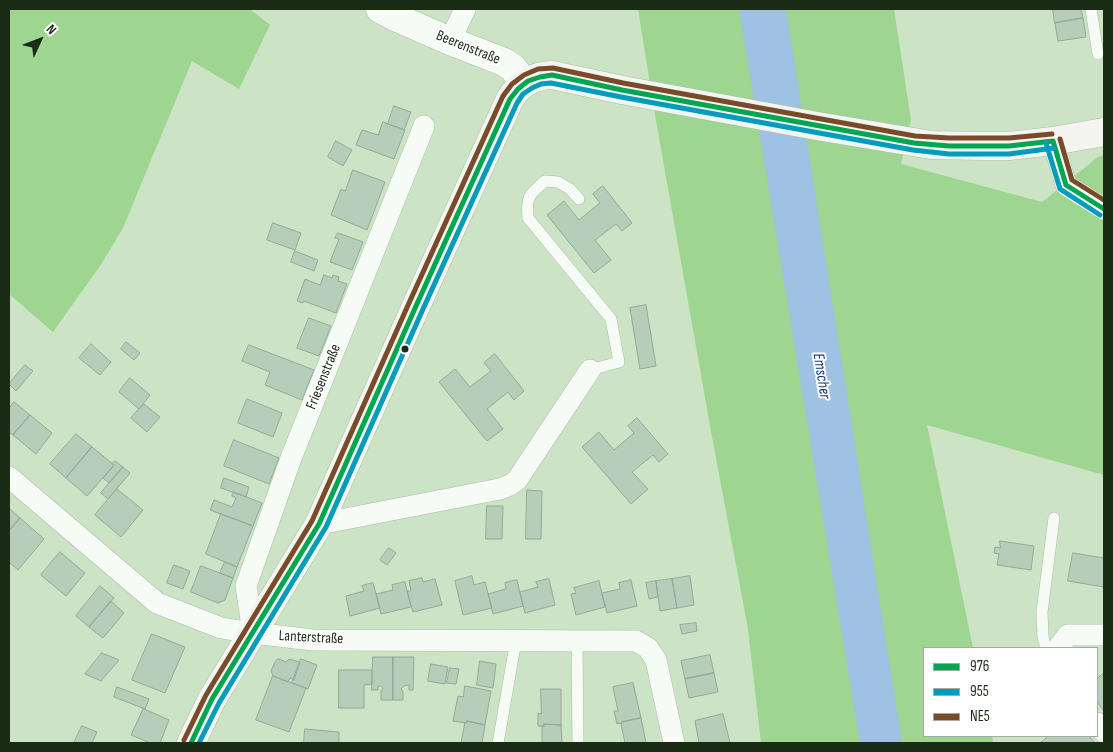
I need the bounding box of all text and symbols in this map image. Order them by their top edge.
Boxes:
north arrow [15,15,65,65]
text: N [43,21,60,38]
street label: Beerenstraße [433,27,503,69]
street label: Friesenstraße [303,342,345,412]
unlabelled marker [400,344,410,354]
water label: Emscher [808,352,834,400]
street label: Lanterstraße [278,627,344,649]
legend [923,647,1098,737]
text: 976 [970,657,989,676]
text: 955 [970,682,989,701]
text: NE5 [970,707,990,726]

